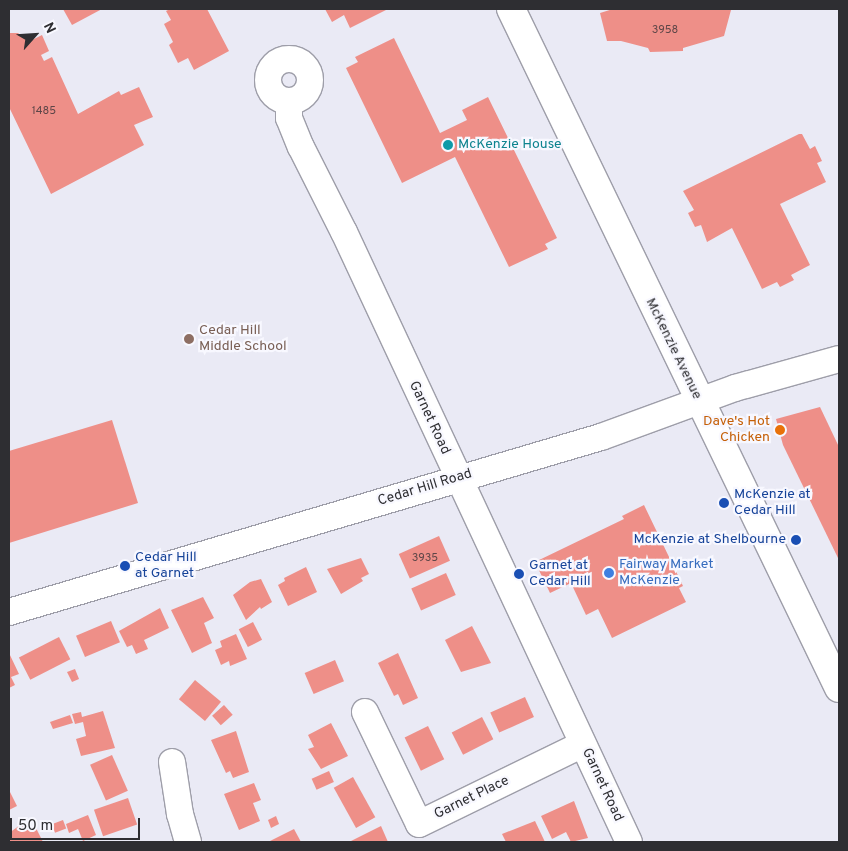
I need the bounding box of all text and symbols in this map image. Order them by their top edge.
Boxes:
north arrow [10,10,60,60]
text: N [39,20,59,36]
house number: 3958 [652,23,678,37]
house number: 1485 [32,104,56,118]
place label: McKenzie House [458,137,562,153]
marker: McKenzie House [442,139,454,151]
street label: McKenzie Avenue [641,295,705,403]
place label: Cedar Hill Middle School [199,323,287,356]
marker: Cedar Hill Middle School [183,333,195,345]
street label: Garnet Road [405,379,453,457]
place label: Dave's Hot Chicken [703,414,770,447]
marker: Dave's Hot Chicken [774,424,786,436]
street label: Cedar Hill Road [376,466,474,510]
place label: McKenzie at Cedar Hill [734,487,811,520]
marker: McKenzie at Cedar Hill [718,497,730,509]
place label: McKenzie at Shelbourne [634,532,786,548]
marker: McKenzie at Shelbourne [790,534,802,546]
place label: Cedar Hill at Garnet [135,550,197,582]
house number: 3935 [412,551,438,565]
place label: Fairway Market McKenzie [619,557,713,590]
place label: Garnet at Cedar Hill [529,558,591,590]
marker: Cedar Hill at Garnet [119,560,131,572]
marker: Fairway Market McKenzie [603,567,615,579]
marker: Garnet at Cedar Hill [513,568,525,580]
street label: Garnet Road [578,746,626,824]
street label: Garnet Place [432,773,512,823]
scale bar [12,808,142,840]
text: 50 m [18,817,53,836]

